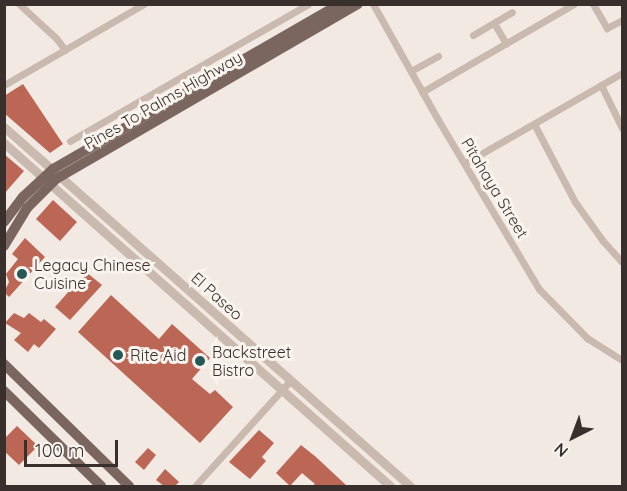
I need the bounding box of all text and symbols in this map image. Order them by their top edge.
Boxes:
street label: Pines To Palms Highway [81,47,245,153]
street label: Pitahaya Street [457,134,533,242]
place label: Legacy Chinese Cuisine [34,255,151,293]
marker: Legacy Chinese Cuisine [15,267,29,281]
street label: El Paseo [187,268,247,324]
place label: Backstreet Bistro [212,342,291,380]
place label: Rite Aid [130,345,186,365]
marker: Rite Aid [111,348,125,362]
marker: Backstreet Bistro [193,354,207,368]
north arrow [543,407,603,467]
scale bar [27,428,122,466]
text: 100 m [35,439,84,462]
text: N [550,439,572,462]

